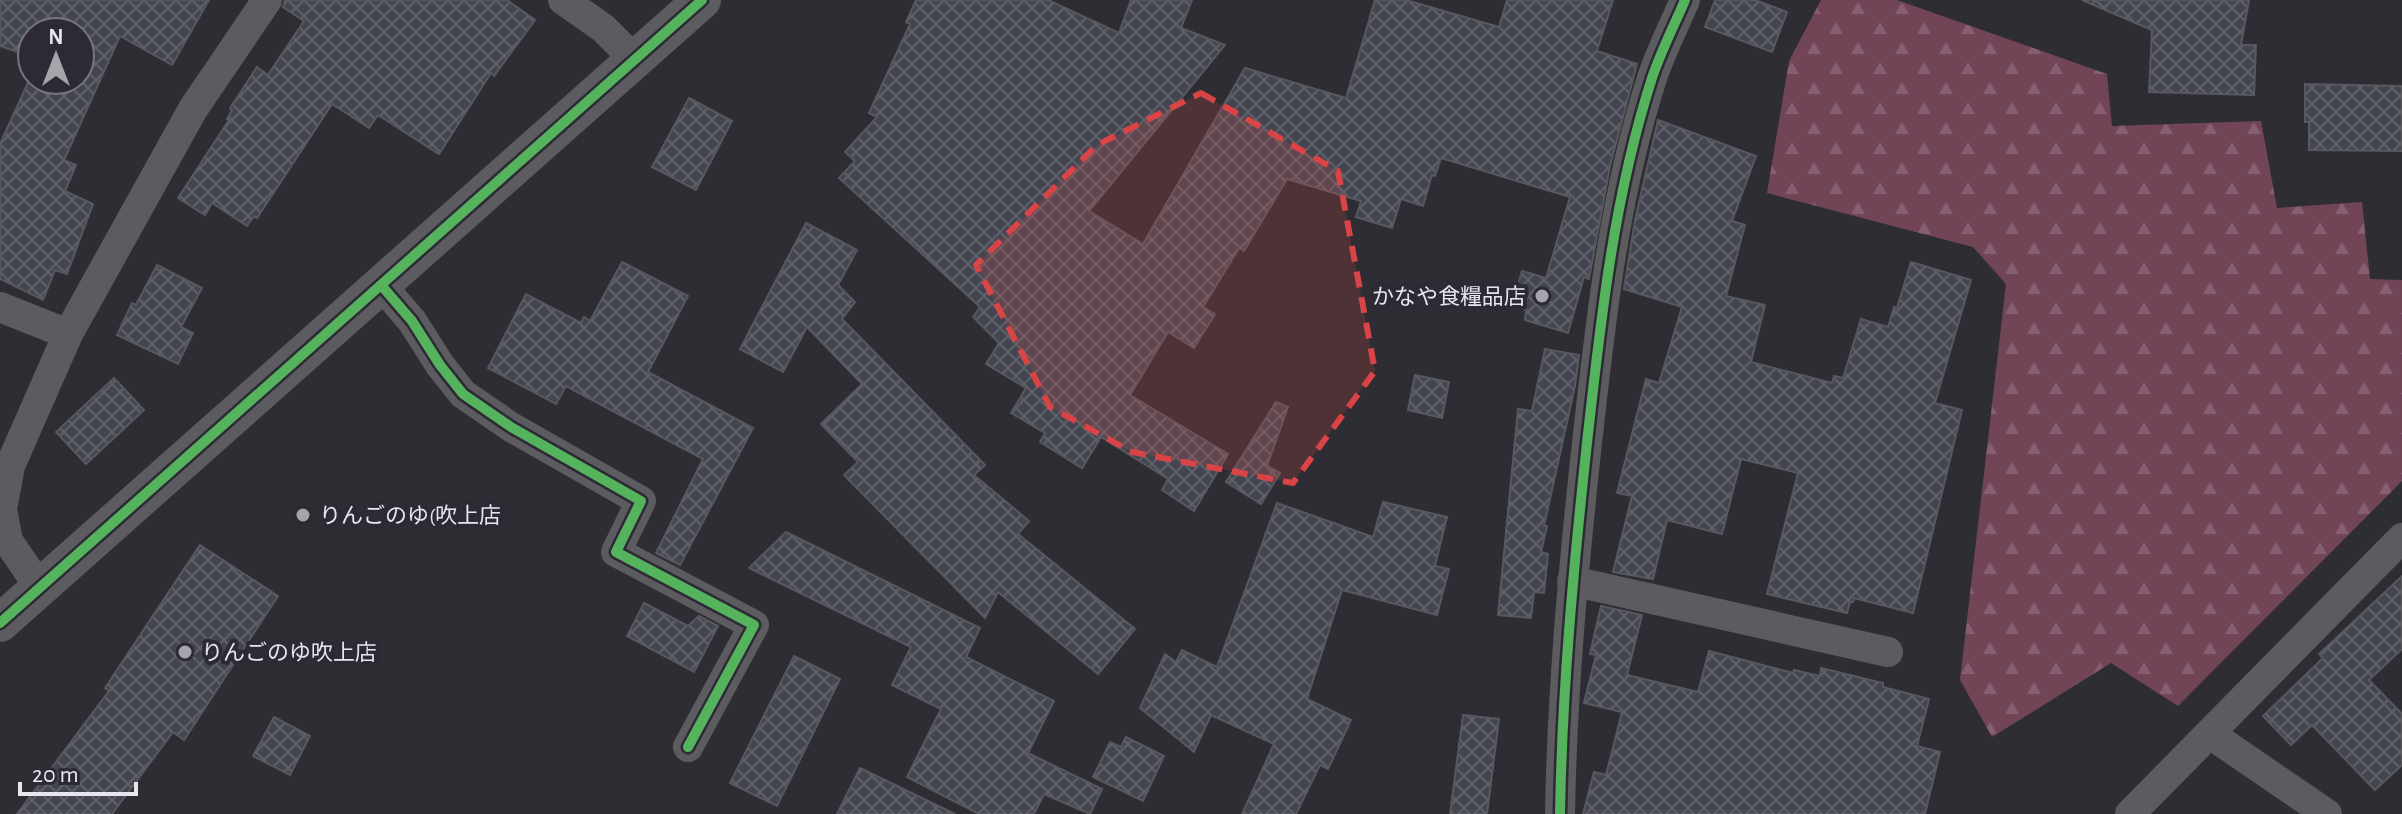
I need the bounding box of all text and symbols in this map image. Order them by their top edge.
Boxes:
north arrow [16,16,96,96]
text: N [48,26,64,48]
place label: かなや食糧品店 [1372,285,1526,308]
marker: かなや食糧品店 [1533,287,1551,305]
place label: りんごのゆ(吹上店 [319,504,501,527]
marker: りんごのゆ(吹上店 [294,506,312,524]
place label: りんごのゆ吹上店 [201,641,377,664]
marker: りんごのゆ吹上店 [176,643,194,661]
scale bar [20,746,136,796]
text: 20 m [32,763,79,787]

